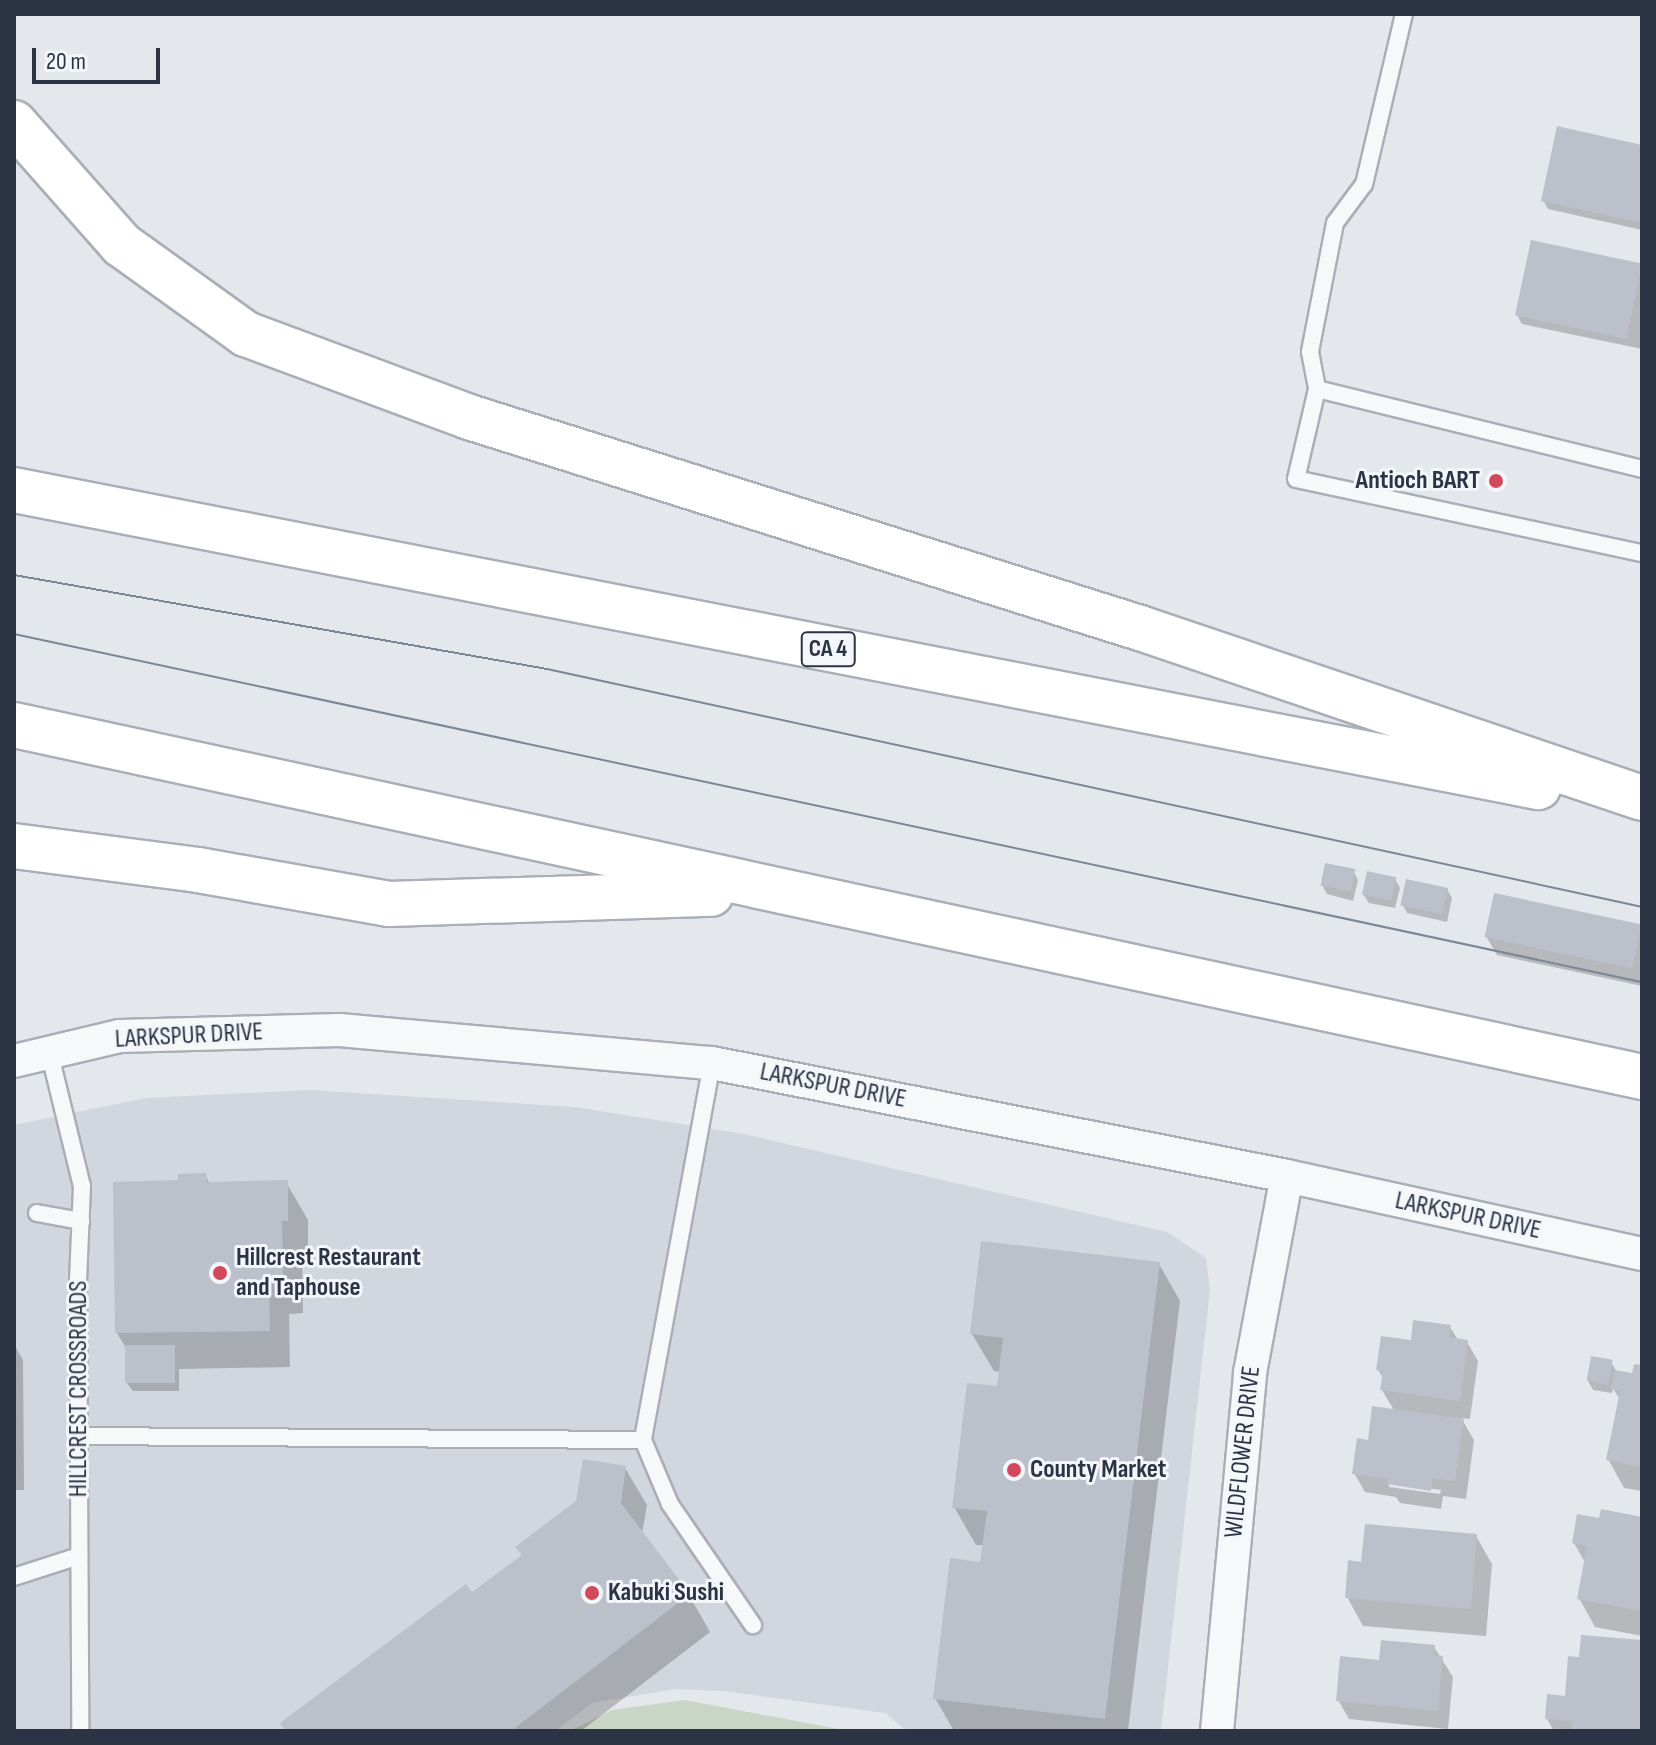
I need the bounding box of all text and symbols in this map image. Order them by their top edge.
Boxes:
scale bar [36,32,164,82]
text: 20 m [46,47,86,76]
place label: Antioch BART [1355,465,1480,497]
marker: Antioch BART [1487,472,1505,490]
road number: CA 4 [800,629,856,669]
street label: LARKSPUR DRIVE [114,1017,264,1055]
street label: LARKSPUR DRIVE [757,1057,909,1115]
street label: LARKSPUR DRIVE [1392,1185,1544,1247]
place label: Hillcrest Restaurant and Taphouse [236,1242,421,1304]
marker: Hillcrest Restaurant and Taphouse [211,1264,229,1282]
street label: HILLCREST CROSSROADS [63,1281,95,1497]
street label: WILDFLOWER DRIVE [1218,1364,1268,1540]
place label: County Market [1030,1454,1166,1486]
marker: County Market [1005,1461,1023,1479]
place label: Kabuki Sushi [608,1577,724,1609]
marker: Kabuki Sushi [583,1584,601,1602]

